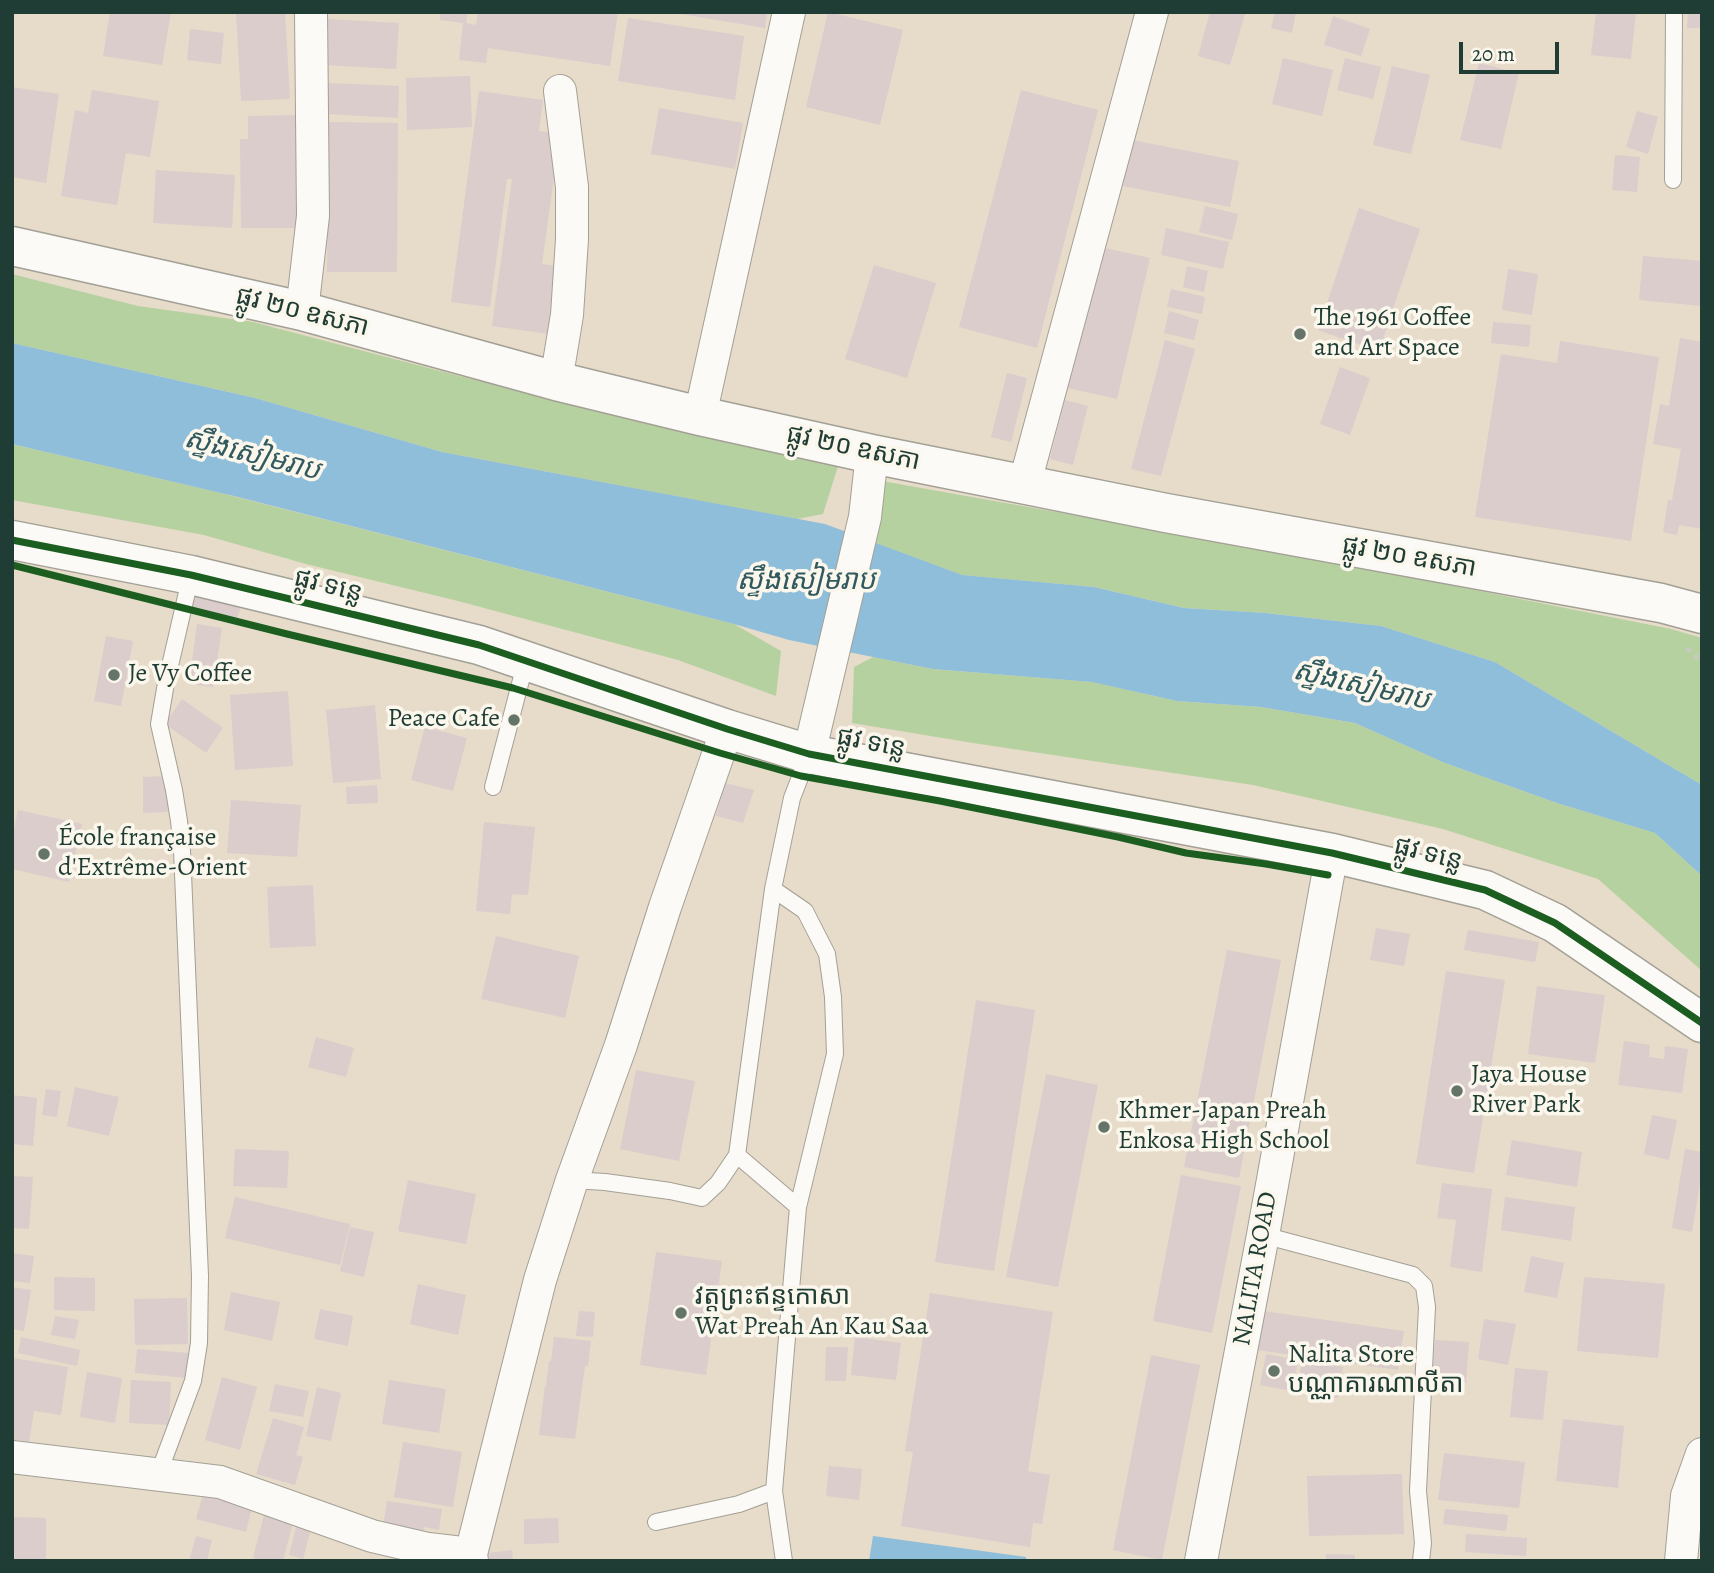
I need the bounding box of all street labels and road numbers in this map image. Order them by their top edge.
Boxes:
street label: ផ្លូវ ២០ ឧសភា [232,281,372,345]
street label: ផ្លូវ ២០ ឧសភា [783,420,923,478]
street label: ផ្លូវ ២០ ឧសភា [1339,531,1479,585]
street label: ផ្លូវ ទន្លេ [290,563,366,611]
street label: ផ្លូវ ទន្លេ [834,722,908,766]
street label: ផ្លូវ ទន្លេ [1390,831,1466,879]
street label: NALITA ROAD [1227,1190,1285,1348]

